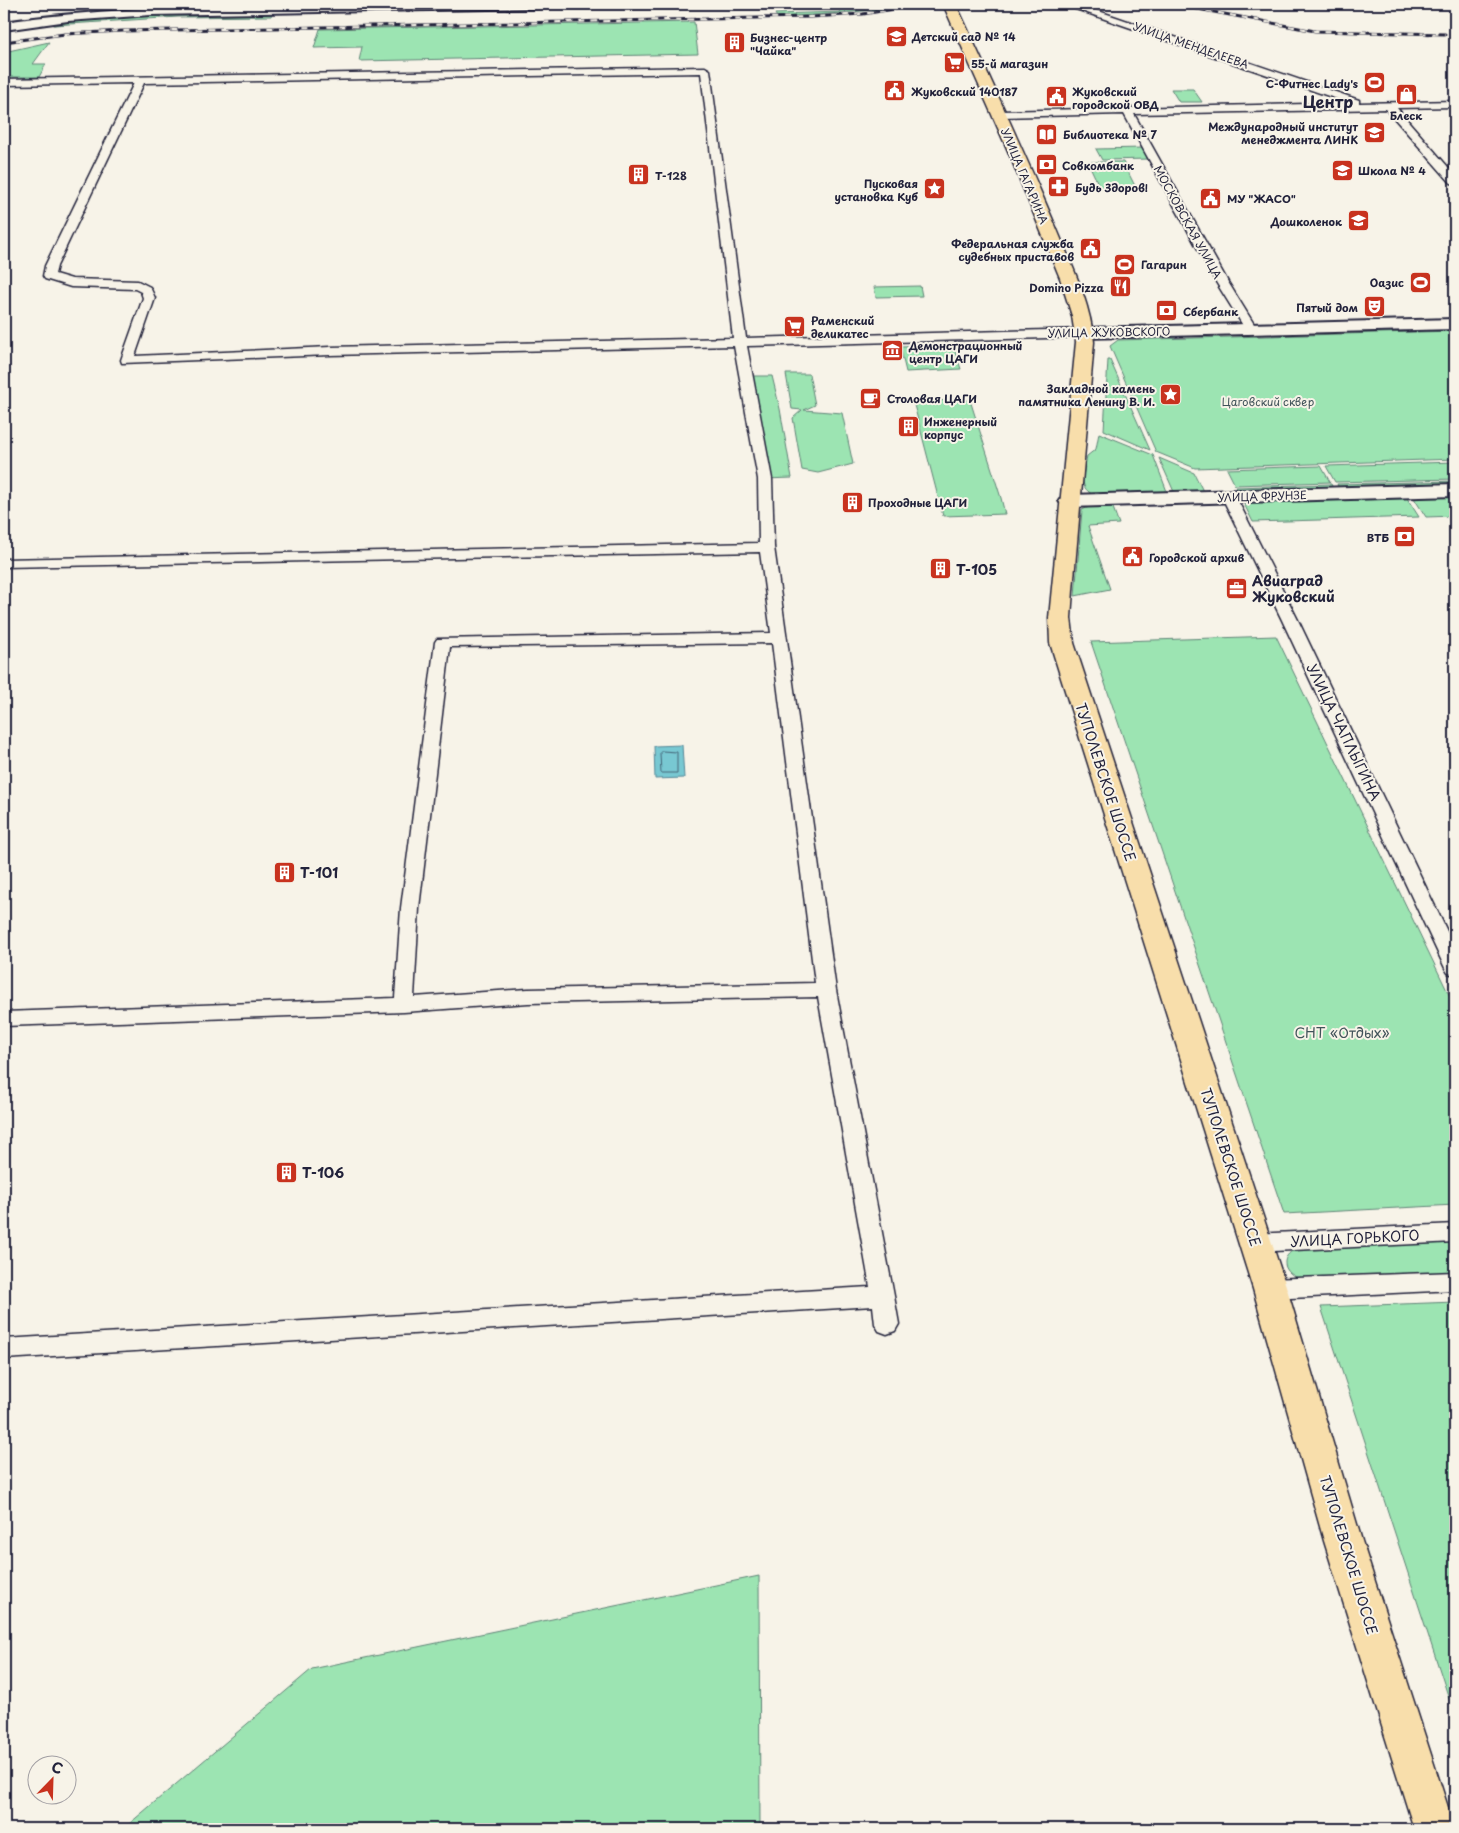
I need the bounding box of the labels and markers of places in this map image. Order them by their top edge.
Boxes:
school or university icon: Детский сад № 14 [884,24,908,48]
place label: Детский сад № 14 [911,28,1016,45]
place label: Бизнес-центр "Чайка" [750,29,827,59]
building icon: Бизнес-центр "Чайка" [722,31,746,55]
supermarket icon: 55-й магазин [943,51,967,75]
place label: 55-й магазин [971,55,1048,72]
sports icon: С-Фитнес Lady's [1362,71,1386,95]
place label: С-Фитнес Lady's [1266,75,1358,92]
public building icon: Жуковский 140187 [883,79,907,103]
shop icon: Блеск [1394,82,1418,106]
place label: Жуковский 140187 [911,83,1018,100]
place label: Жуковский городской ОВД [1072,83,1159,113]
public building icon: Жуковский городской ОВД [1044,85,1068,109]
place label: Блеск [1390,107,1423,124]
place label: Международный институт менеджмента ЛИНК [1208,118,1358,148]
school or university icon: Международный институт менеджмента ЛИНК [1362,120,1386,144]
library icon: Библиотека № 7 [1035,122,1059,146]
place label: Библиотека № 7 [1063,126,1158,143]
bank icon: Совкомбанк [1034,153,1058,177]
place label: Совкомбанк [1062,157,1135,174]
school or university icon: Школа № 4 [1330,158,1354,182]
place label: Школа № 4 [1358,162,1426,179]
building icon: Т-128 [627,163,651,187]
place label: Т-128 [655,167,687,184]
place label: Пусковая установка Куб [835,175,918,205]
pharmacy icon: Будь Здоров! [1047,175,1071,199]
place icon: Пусковая установка Куб [922,177,946,201]
place label: Будь Здоров! [1075,179,1148,196]
public building icon: МУ "ЖАСО" [1199,186,1223,210]
place label: МУ "ЖАСО" [1227,190,1296,207]
school or university icon: Дошколенок [1346,209,1370,233]
place label: Дошколенок [1270,213,1343,230]
place label: Федеральная служба судебных приставов [951,235,1074,265]
public building icon: Федеральная служба судебных приставов [1078,237,1102,261]
sports icon: Гагарин [1113,252,1137,276]
place label: Гагарин [1141,256,1187,273]
sports icon: Оазис [1408,270,1432,294]
place label: Оазис [1370,274,1404,291]
restaurant icon: Domino Pizza [1108,275,1132,299]
place label: Domino Pizza [1029,279,1105,296]
theatre icon: Пятый дом [1362,295,1386,319]
bank icon: Сбербанк [1155,299,1179,323]
place label: Пятый дом [1296,299,1358,316]
place label: Сбербанк [1183,303,1239,320]
place label: Раменский деликатес [811,312,875,342]
supermarket icon: Раменский деликатес [783,314,807,338]
place label: Демонстрационный центр ЦАГИ [908,337,1023,367]
museum icon: Демонстрационный центр ЦАГИ [881,339,905,363]
place label: Закладной камень памятника Ленину В. И. [1018,380,1155,410]
place icon: Закладной камень памятника Ленину В. И. [1159,382,1183,406]
cafe icon: Столовая ЦАГИ [859,386,883,410]
place label: Столовая ЦАГИ [887,390,977,407]
place label: Инженерный корпус [924,413,997,443]
building icon: Инженерный корпус [896,415,920,439]
building icon: Проходные ЦАГИ [840,490,864,514]
place label: Проходные ЦАГИ [868,494,968,511]
bank icon: ВТБ [1393,525,1417,549]
place label: ВТБ [1367,529,1389,546]
public building icon: Городской архив [1121,545,1145,569]
place label: Городской архив [1149,549,1245,566]
building icon: Т-105 [928,557,952,581]
place label: Т-105 [956,559,997,580]
place label: Авиаград Жуковский [1252,570,1335,607]
office icon: Авиаград Жуковский [1224,576,1248,600]
building icon: Т-101 [272,860,296,884]
place label: Т-101 [300,862,338,883]
building icon: Т-106 [274,1160,298,1184]
place label: Т-106 [302,1162,344,1183]

